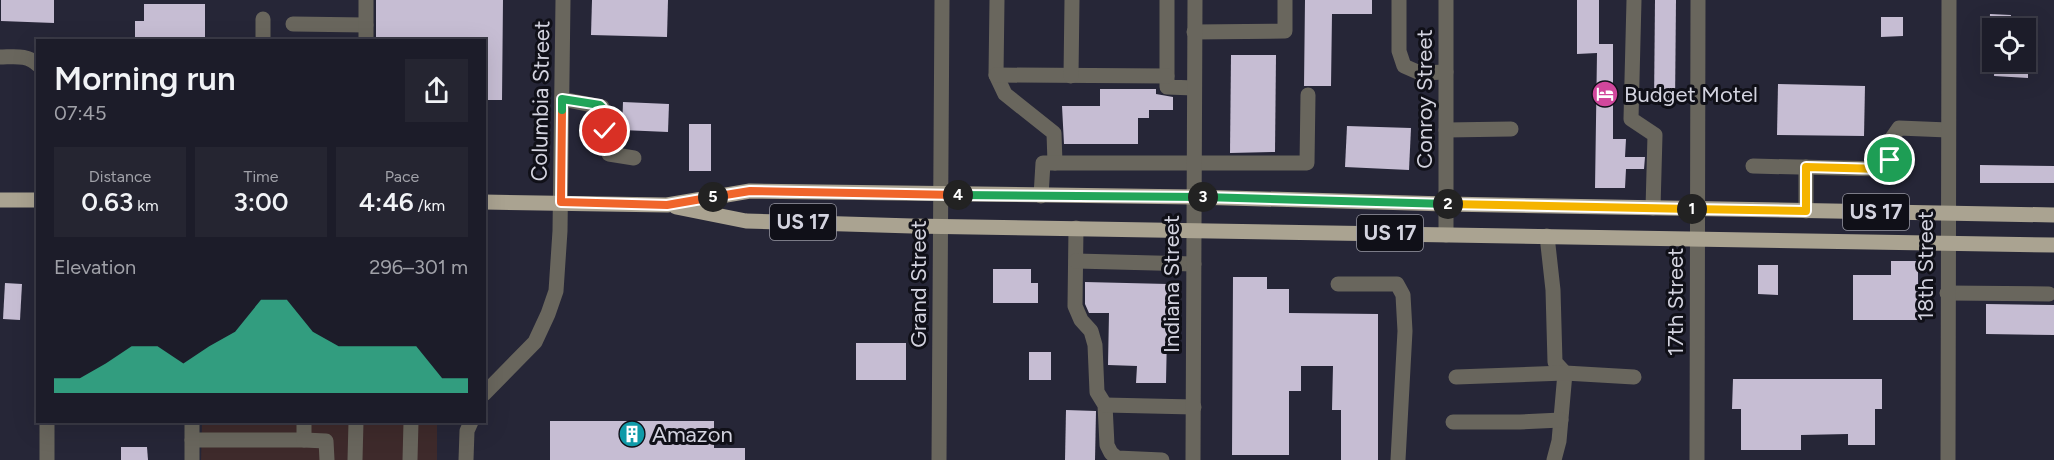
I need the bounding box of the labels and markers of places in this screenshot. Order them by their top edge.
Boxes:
hotel icon: Budget Motel [1590,79,1620,109]
place label: Budget Motel [1624,81,1758,108]
pin [579,105,630,156]
pin [1864,134,1915,185]
pin: 4 [943,180,973,210]
pin: 5 [698,182,728,212]
pin: 3 [1188,182,1218,212]
pin: 2 [1433,189,1463,219]
pin: 1 [1677,194,1707,224]
building icon: Amazon [617,419,647,449]
place label: Amazon [652,421,733,448]

